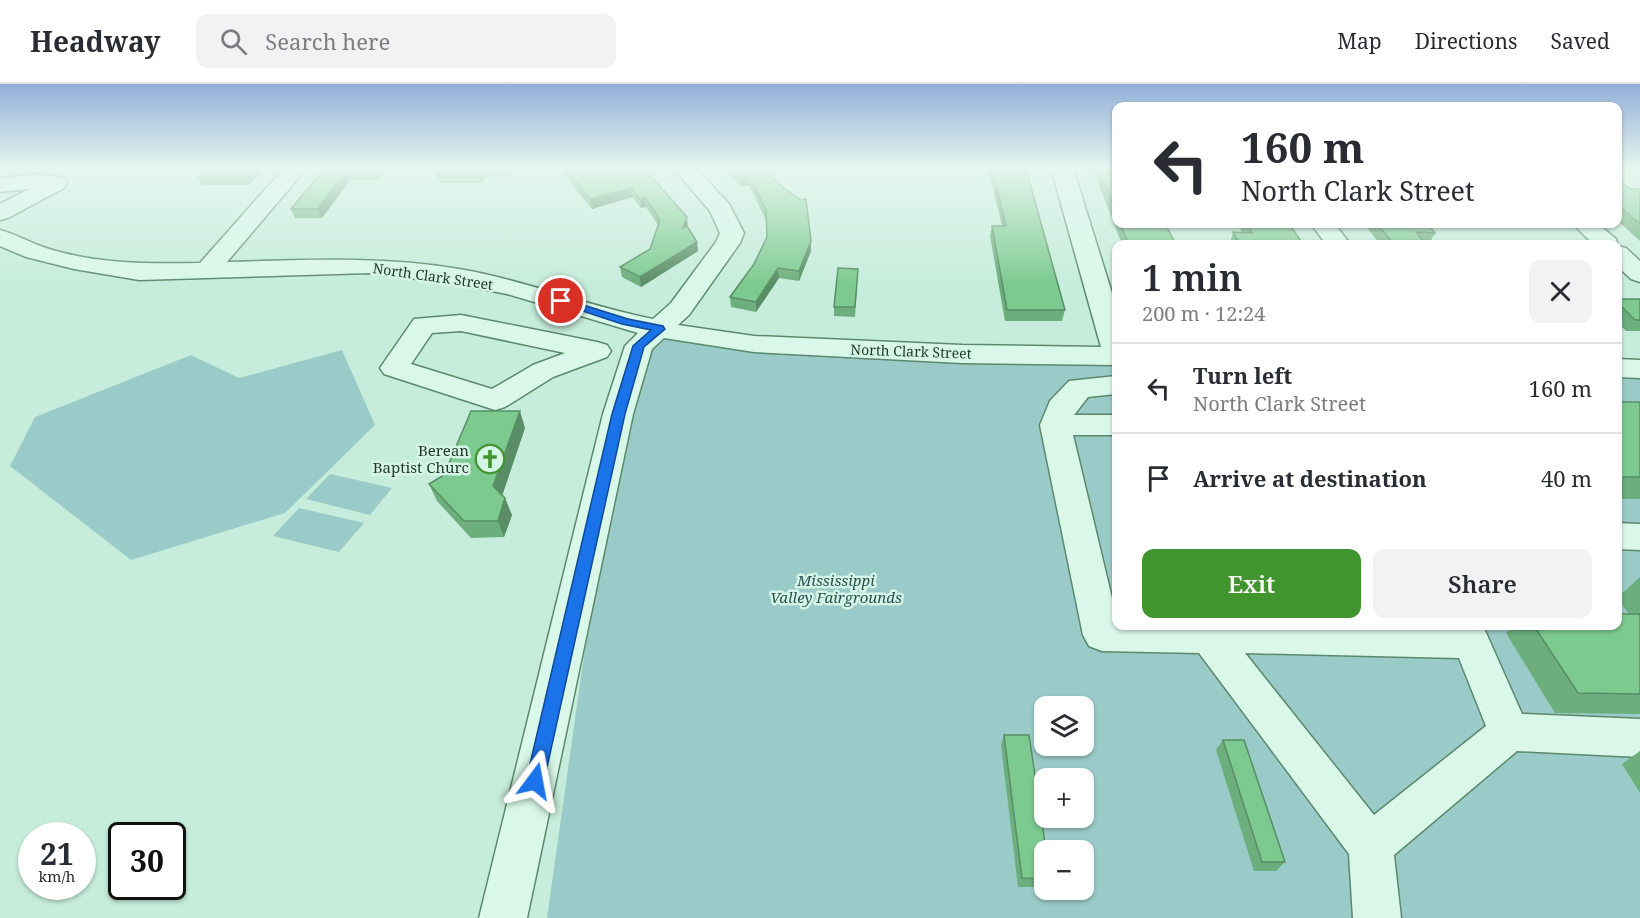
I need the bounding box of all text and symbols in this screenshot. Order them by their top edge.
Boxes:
search box [196,14,616,68]
text: Headway [30,22,160,60]
icon: search [217,25,250,58]
text: Search here [265,26,390,56]
text: Map [1337,27,1382,55]
text: Directions [1415,27,1517,55]
text: Saved [1550,27,1610,55]
text: 160 m [1241,118,1365,175]
icon: left [1142,126,1220,204]
text: North Clark Street [1241,172,1475,209]
text: 1 min [1142,253,1243,302]
street label: North Clark Street [372,258,494,294]
button: close [1529,260,1592,323]
pin [535,275,586,326]
icon: arrive [544,284,577,317]
text: 200 m · 12:24 [1142,300,1265,327]
street label: North Clark Street [850,339,972,363]
text: Turn left [1193,360,1292,390]
icon: left [1142,372,1175,405]
text: 160 m [1529,373,1592,403]
text: North Clark Street [1193,390,1366,417]
place label: Berean Baptist Churc [373,440,469,477]
church icon: Berean Baptist Churc [474,443,506,475]
icon: arrive [1142,462,1175,495]
text: Arrive at destination [1193,463,1427,493]
text: 40 m [1541,463,1592,493]
button: Exit [1142,549,1361,618]
button: Share [1373,549,1592,618]
park label: Mississippi Valley Fairgrounds [770,570,902,607]
map controls [1034,696,1094,900]
button: layers [1034,696,1094,756]
position arrow [503,749,567,813]
button: + [1034,768,1094,828]
speed limit sign: 30 [108,822,186,900]
text: 21 [40,833,74,874]
button: − [1034,840,1094,900]
text: km/h [39,866,75,886]

